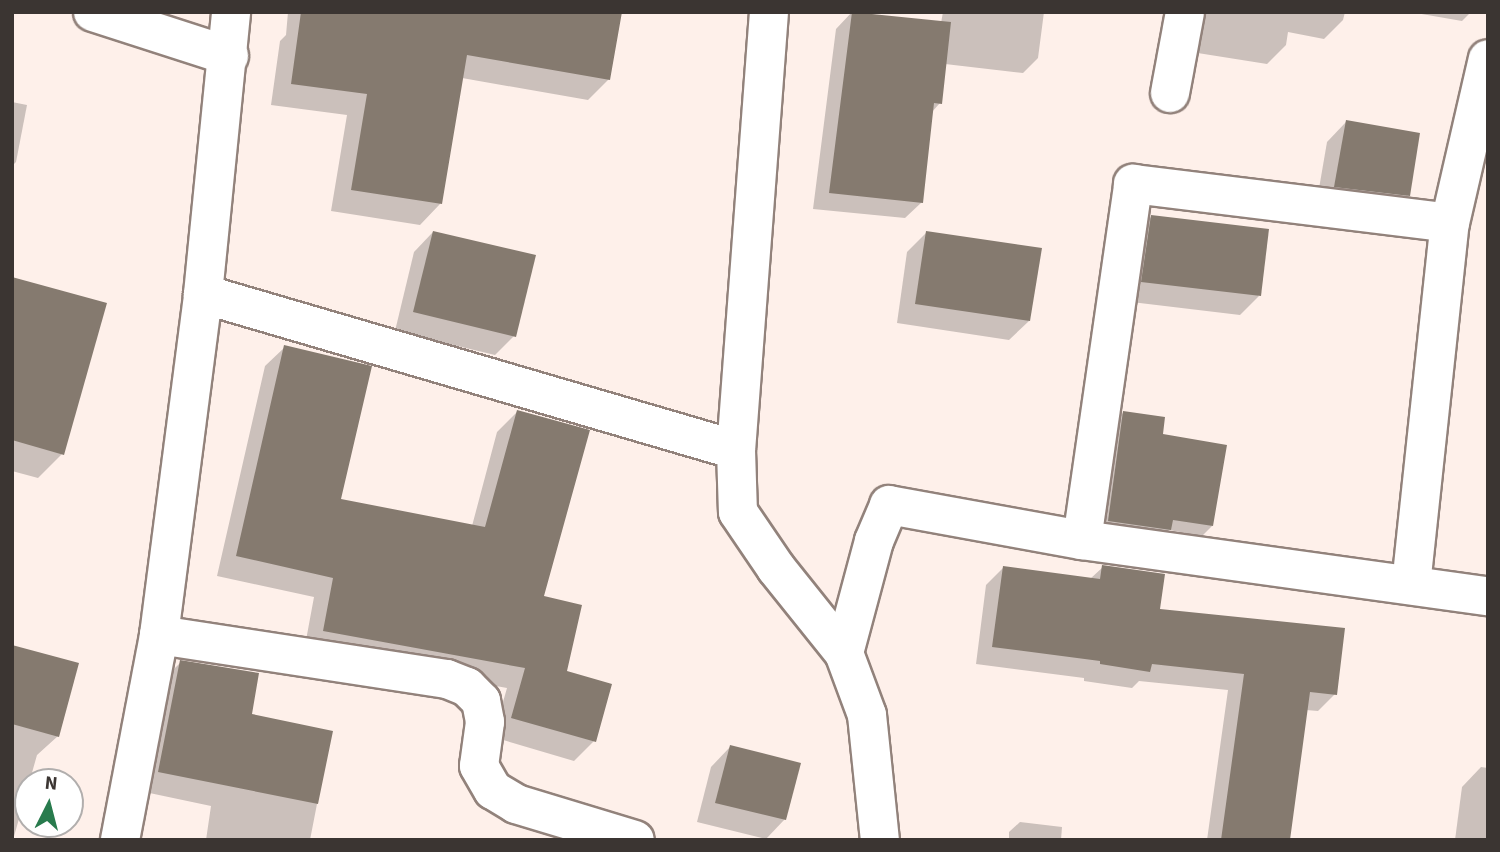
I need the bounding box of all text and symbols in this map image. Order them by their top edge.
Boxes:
north arrow [14,768,84,838]
text: N [43,770,59,798]

